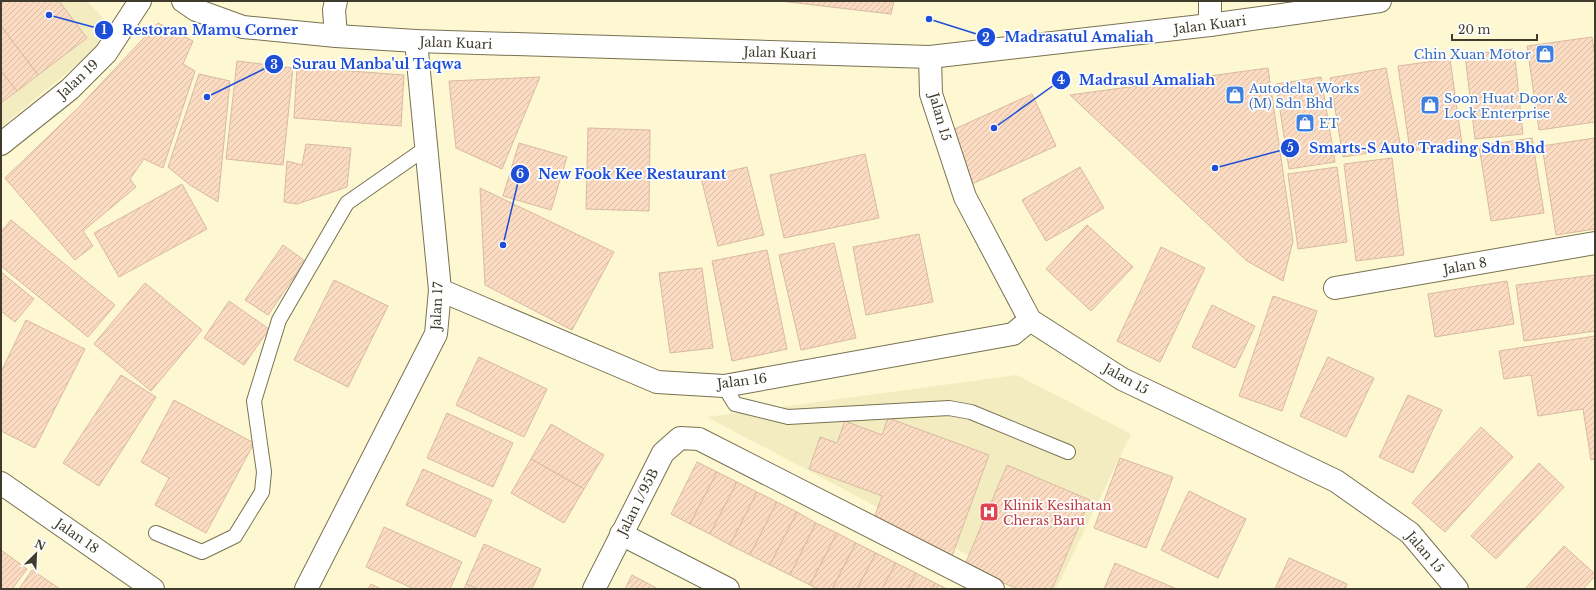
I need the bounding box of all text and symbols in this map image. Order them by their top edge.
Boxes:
street label: Jalan Kuari [1171,12,1248,38]
scale bar [1452,16,1537,42]
callout: Restoran Mamu Corner [94,17,306,43]
text: Restoran Mamu Corner [122,21,298,39]
text: 1 [101,22,107,37]
text: 20 m [1458,22,1490,37]
callout: Madrasatul Amaliah [976,24,1162,50]
text: Madrasatul Amaliah [1004,28,1154,46]
text: 2 [982,30,990,45]
street label: Jalan Kuari [417,33,493,53]
street label: Jalan Kuari [741,43,817,63]
shop icon: Chin Xuan Motor [1534,43,1556,65]
place label: Chin Xuan Motor [1414,46,1532,63]
callout: Surau Manba'ul Taqwa [264,51,470,77]
text: Surau Manba'ul Taqwa [292,55,462,73]
street label: Jalan 19 [52,56,102,104]
text: 3 [270,57,278,72]
callout: Madrasul Amaliah [1051,67,1224,93]
text: Madrasul Amaliah [1079,71,1215,89]
text: 4 [1057,72,1065,87]
place label: Autodelta Works (M) Sdn Bhd [1248,80,1360,112]
shop icon: Autodelta Works (M) Sdn Bhd [1224,84,1246,106]
street label: Jalan 15 [924,89,955,143]
place label: Soon Huat Door & Lock Enterprise [1444,90,1568,122]
shop icon: Soon Huat Door & Lock Enterprise [1419,94,1441,116]
shop icon: ET [1294,112,1316,134]
place label: ET [1319,115,1339,132]
callout: Smarts-S Auto Trading Sdn Bhd [1280,135,1553,161]
text: Smarts-S Auto Trading Sdn Bhd [1309,139,1545,157]
text: 5 [1286,140,1294,155]
callout: New Fook Kee Restaurant [510,161,735,187]
text: New Fook Kee Restaurant [538,165,727,183]
text: 6 [516,166,524,181]
street label: Jalan 8 [1440,254,1488,279]
street label: Jalan 17 [427,281,447,333]
street label: Jalan 15 [1099,359,1152,398]
street label: Jalan 16 [714,370,768,393]
street label: Jalan 1/95B [613,465,662,540]
place label: Klinik Kesihatan Cheras Baru [1003,497,1112,529]
hospital icon: Klinik Kesihatan Cheras Baru [978,501,1000,523]
street label: Jalan 18 [50,514,102,557]
street label: Jalan 15 [1401,526,1448,576]
north arrow [16,534,56,574]
text: N [32,536,48,554]

